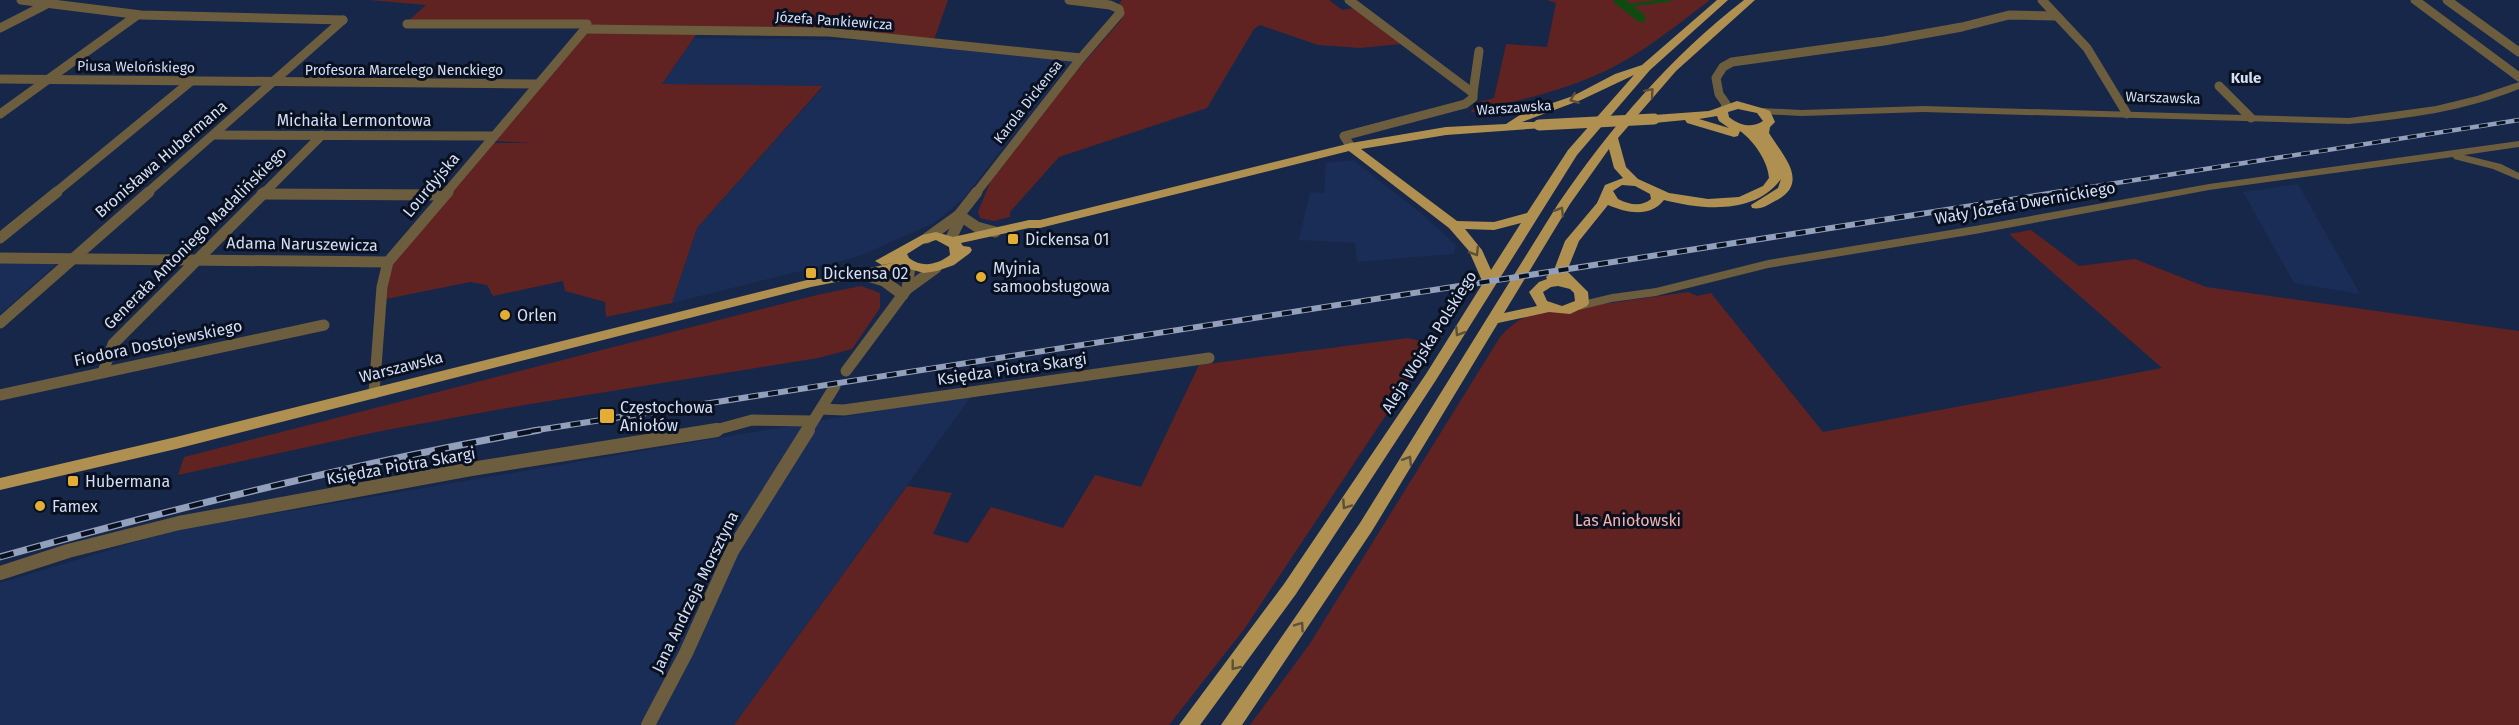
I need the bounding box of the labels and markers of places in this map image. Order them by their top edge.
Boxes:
place label: Dickensa 01 [1025,230,1109,249]
marker: Dickensa 01 [1006,232,1020,246]
place label: Myjnia samoobsługowa [993,259,1110,296]
place label: Dickensa 02 [823,264,909,283]
marker: Dickensa 02 [804,266,818,280]
marker: Myjnia samoobsługowa [974,270,988,284]
place label: Orlen [517,306,557,325]
marker: Orlen [498,308,512,322]
place label: Częstochowa Aniołów [620,398,713,435]
marker: Częstochowa Aniołów [598,407,616,425]
place label: Hubermana [85,472,170,491]
marker: Hubermana [66,474,80,488]
place label: Famex [52,497,98,516]
marker: Famex [33,499,47,513]

